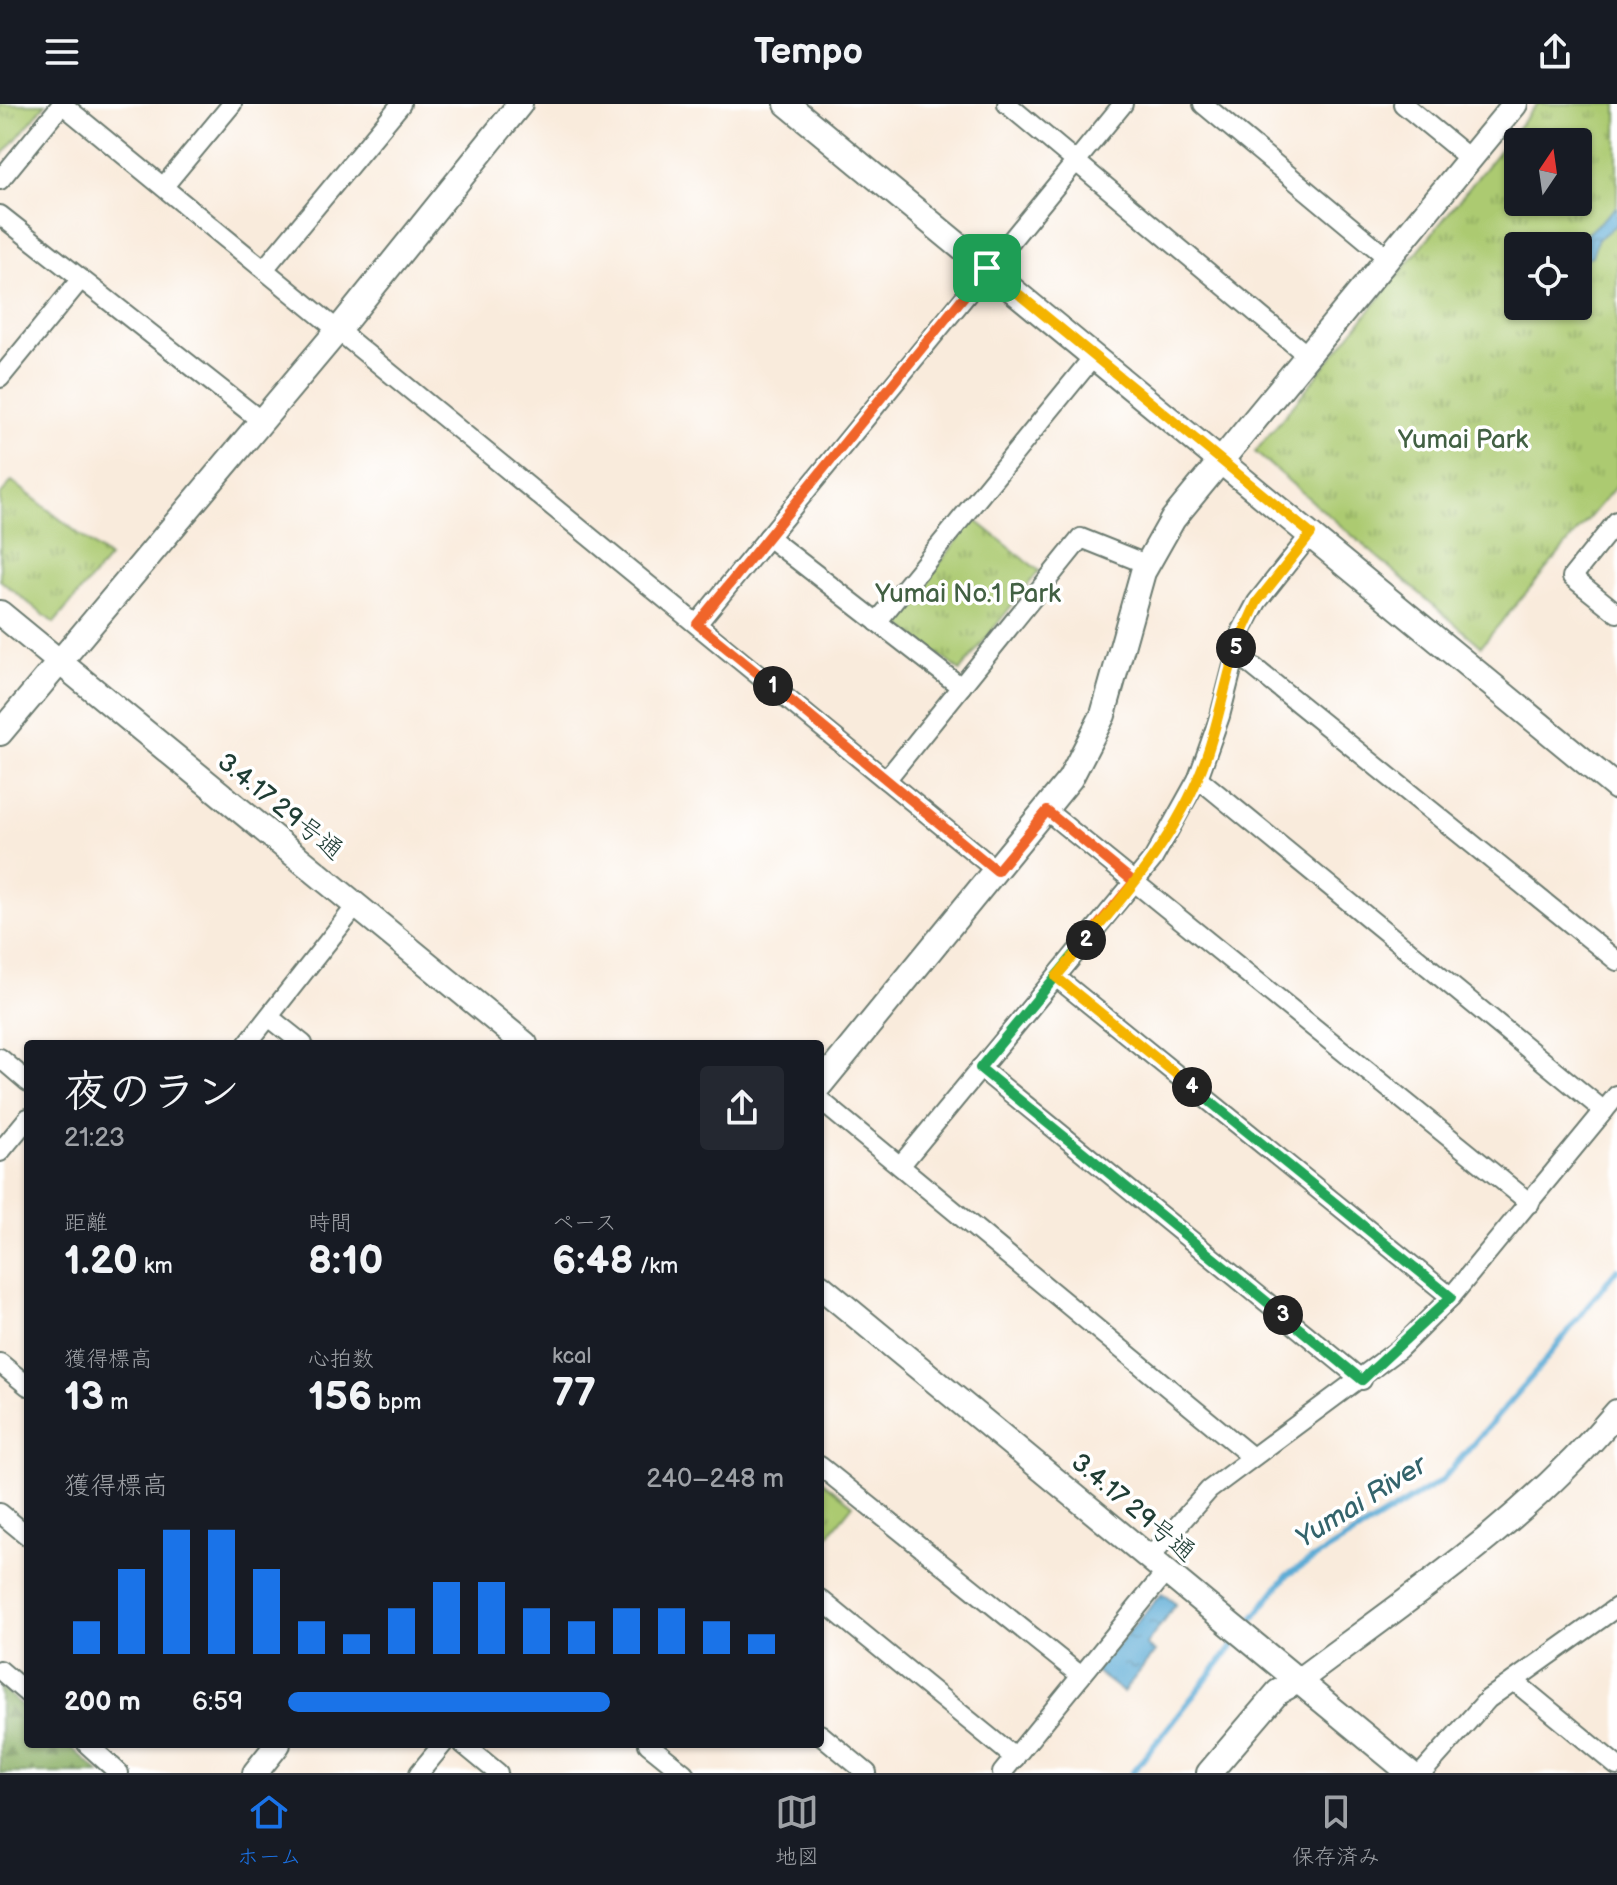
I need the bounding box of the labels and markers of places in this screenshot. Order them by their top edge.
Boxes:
pin [953,234,1021,302]
pin: 5 [1216,628,1256,668]
pin: 1 [753,666,793,706]
pin: 2 [1066,920,1106,960]
pin: 4 [1172,1067,1212,1107]
pin: 3 [1263,1295,1303,1335]

